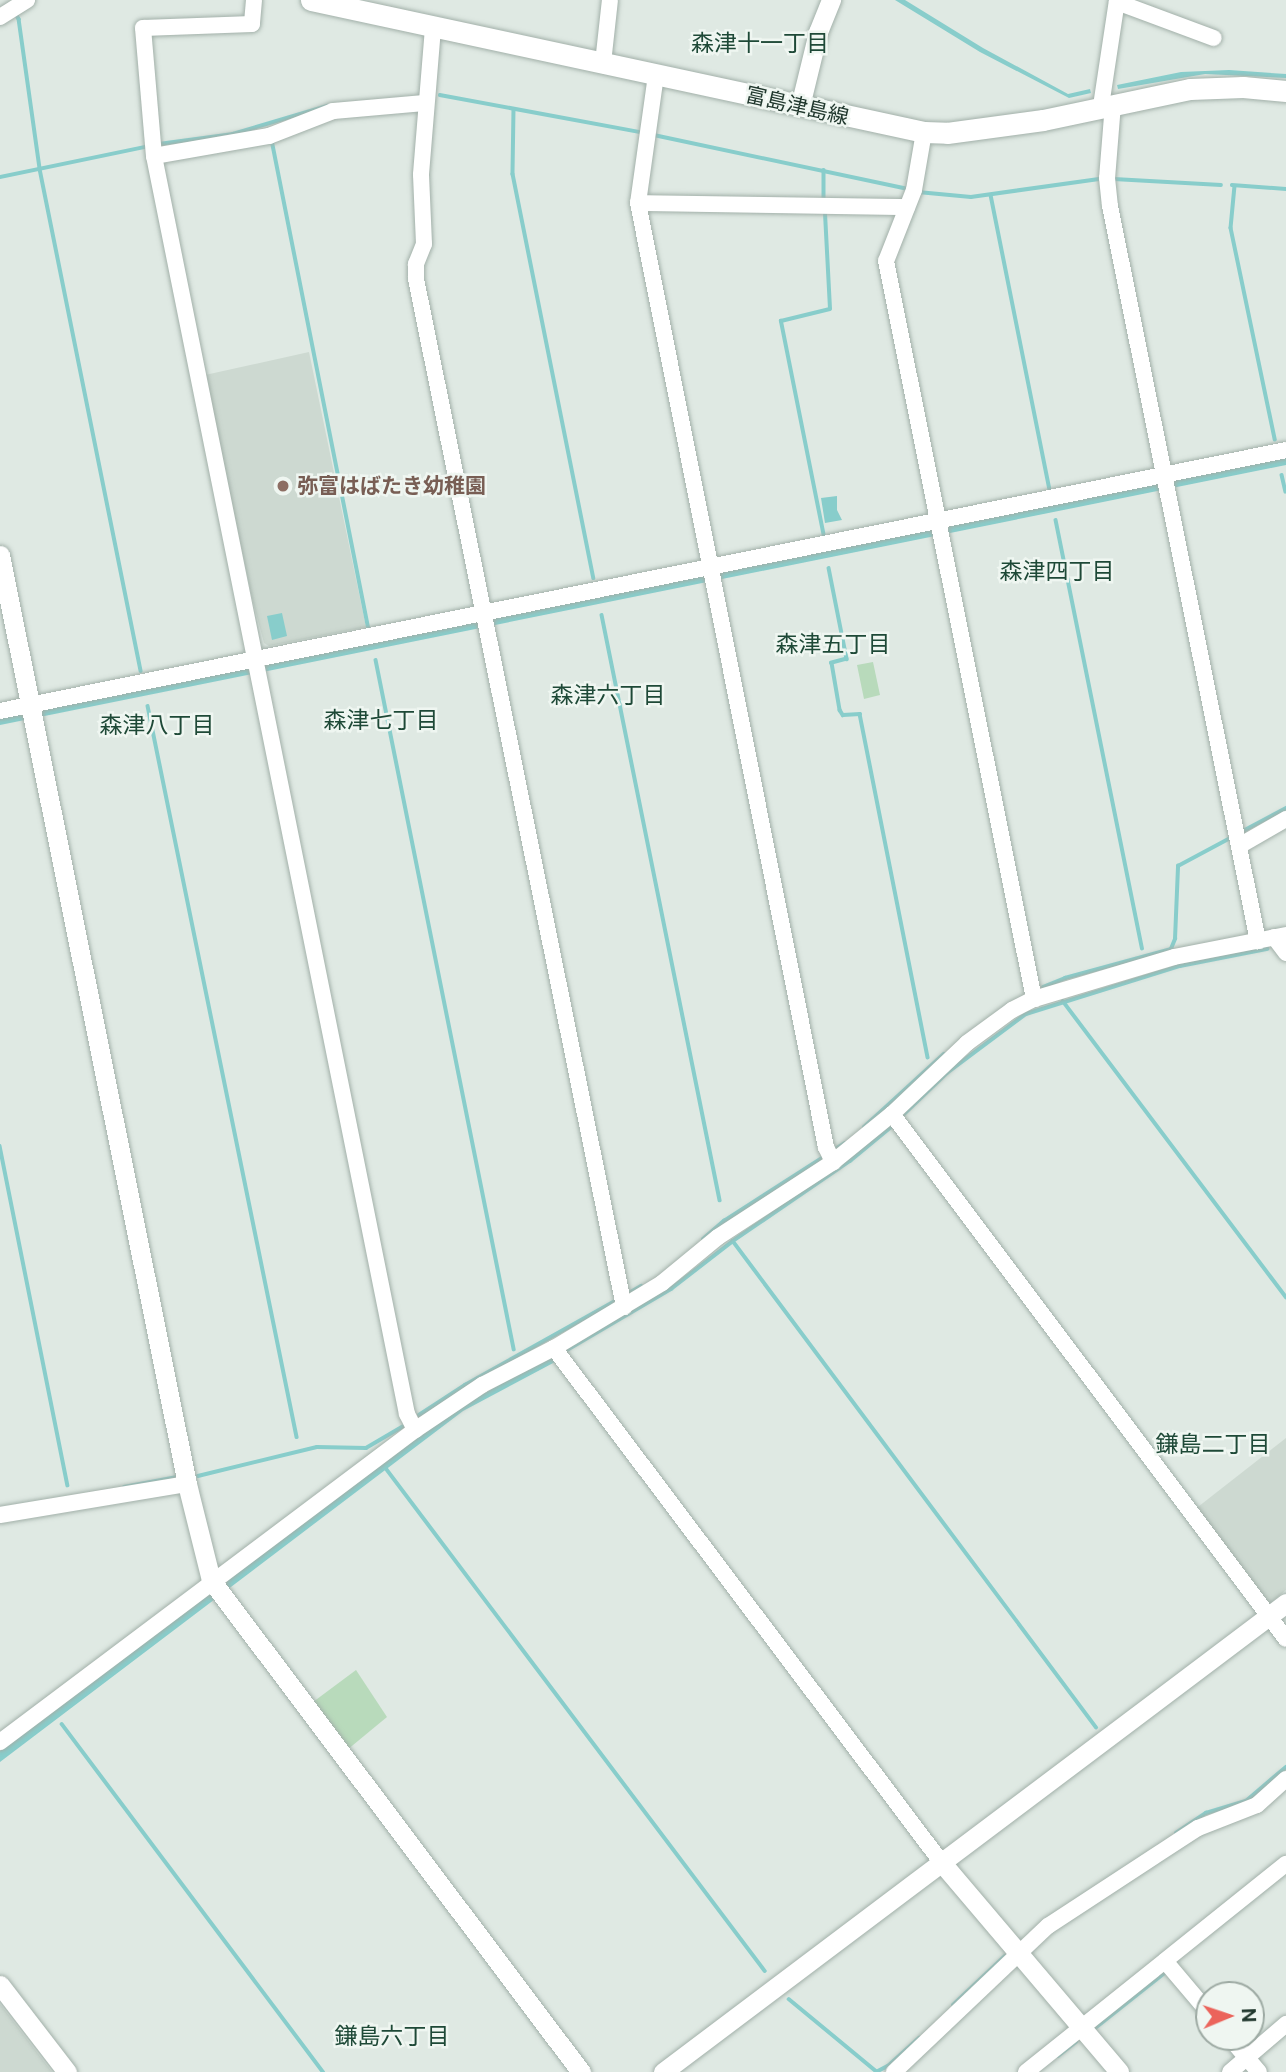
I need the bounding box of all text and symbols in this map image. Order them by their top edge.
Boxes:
district label: 森津十一丁目 [691,29,829,57]
street label: 富島津島線 [743,82,851,130]
place label: 弥富はばたき幼稚園 [297,473,486,499]
marker: 弥富はばたき幼稚園 [275,478,291,494]
district label: 森津四丁目 [1000,557,1114,585]
district label: 森津五丁目 [776,630,890,658]
district label: 森津六丁目 [551,681,665,709]
district label: 森津七丁目 [324,706,438,734]
district label: 森津八丁目 [100,711,214,739]
district label: 鎌島二丁目 [1156,1430,1270,1458]
north arrow [1195,1981,1265,2051]
text: N [1238,2008,1260,2023]
district label: 鎌島六丁目 [335,2022,449,2050]

